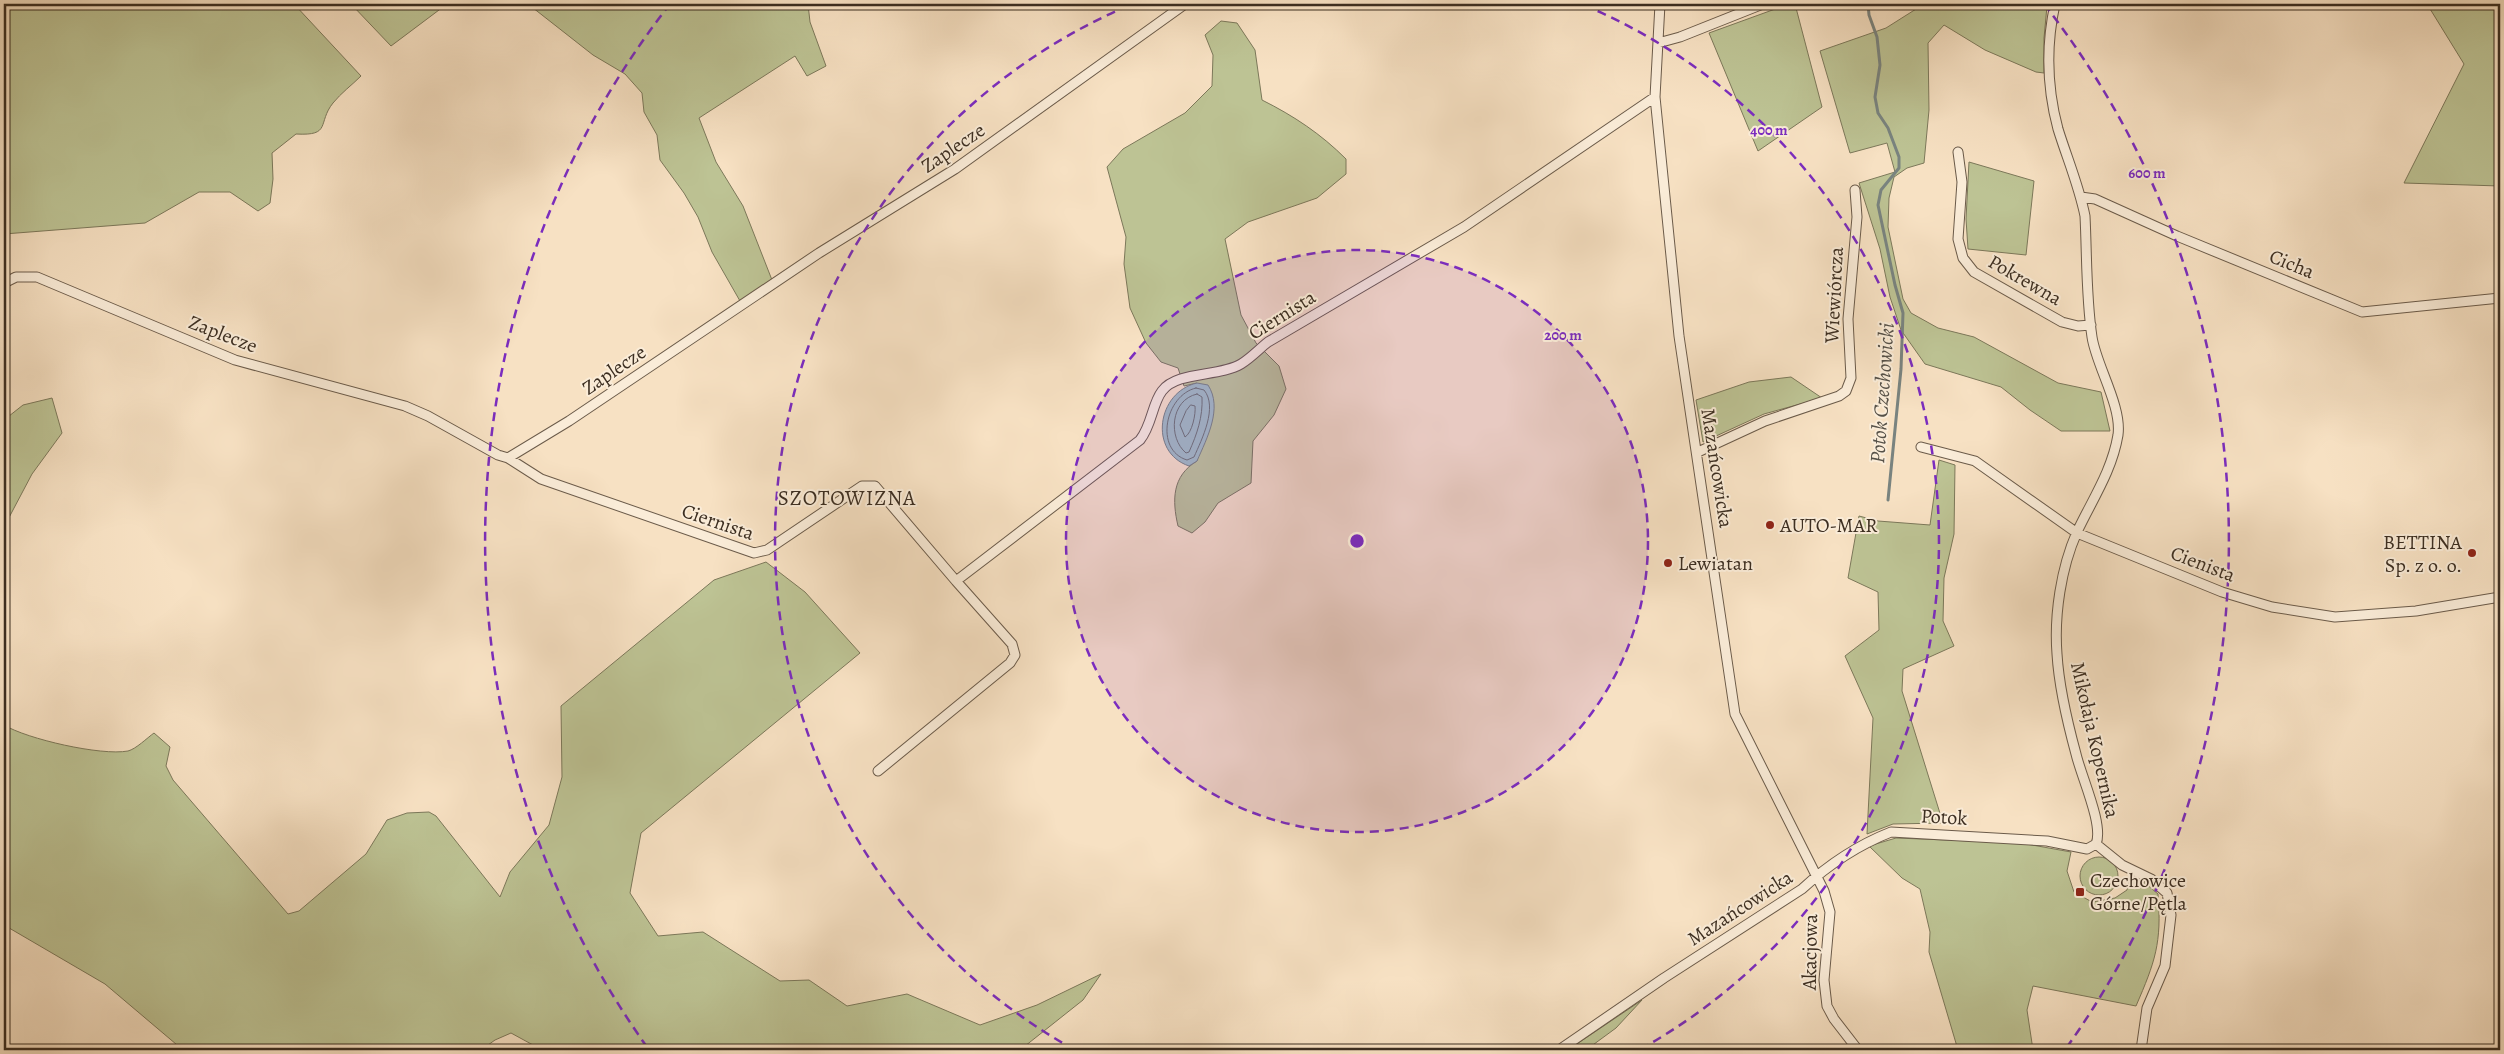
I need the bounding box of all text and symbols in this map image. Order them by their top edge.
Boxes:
street label: Zaplecze [916,117,990,179]
text: 400 m [1750,120,1788,140]
text: 600 m [2128,163,2166,183]
street label: Cicha [2266,243,2319,285]
street label: Wiewiórcza [1818,245,1850,345]
street label: Pokrewna [1983,248,2067,312]
street label: Ciernista [1243,283,1322,346]
street label: Zaplecze [185,309,261,359]
water label: Potok Czechowicki [1863,322,1901,464]
text: 200 m [1544,325,1582,345]
street label: Zaplecze [577,339,651,401]
street label: Mazańcowicka [1694,406,1740,530]
district label: SZOTOWIZNA [778,484,916,512]
street label: Ciernista [678,497,758,547]
place label: AUTO-MAR [1779,512,1878,539]
marker: AUTO-MAR [1764,519,1776,531]
place label: BETTINA Sp. z o. o. [2383,529,2462,579]
centre of rings [1348,532,1366,550]
street label: Cienista [2167,539,2240,589]
marker: BETTINA Sp. z o. o. [2466,547,2478,559]
place label: Lewiatan [1678,550,1753,577]
marker: Lewiatan [1662,557,1674,569]
street label: Mikołaja Kopernika [2064,659,2126,821]
street label: Potok [1920,802,1968,832]
street label: Mazańcowicka [1682,863,1799,952]
place label: Czechowice Górne/Pętla [2090,867,2188,917]
marker: Czechowice Górne/Pętla [2074,886,2086,898]
street label: Akacjowa [1796,913,1824,991]

